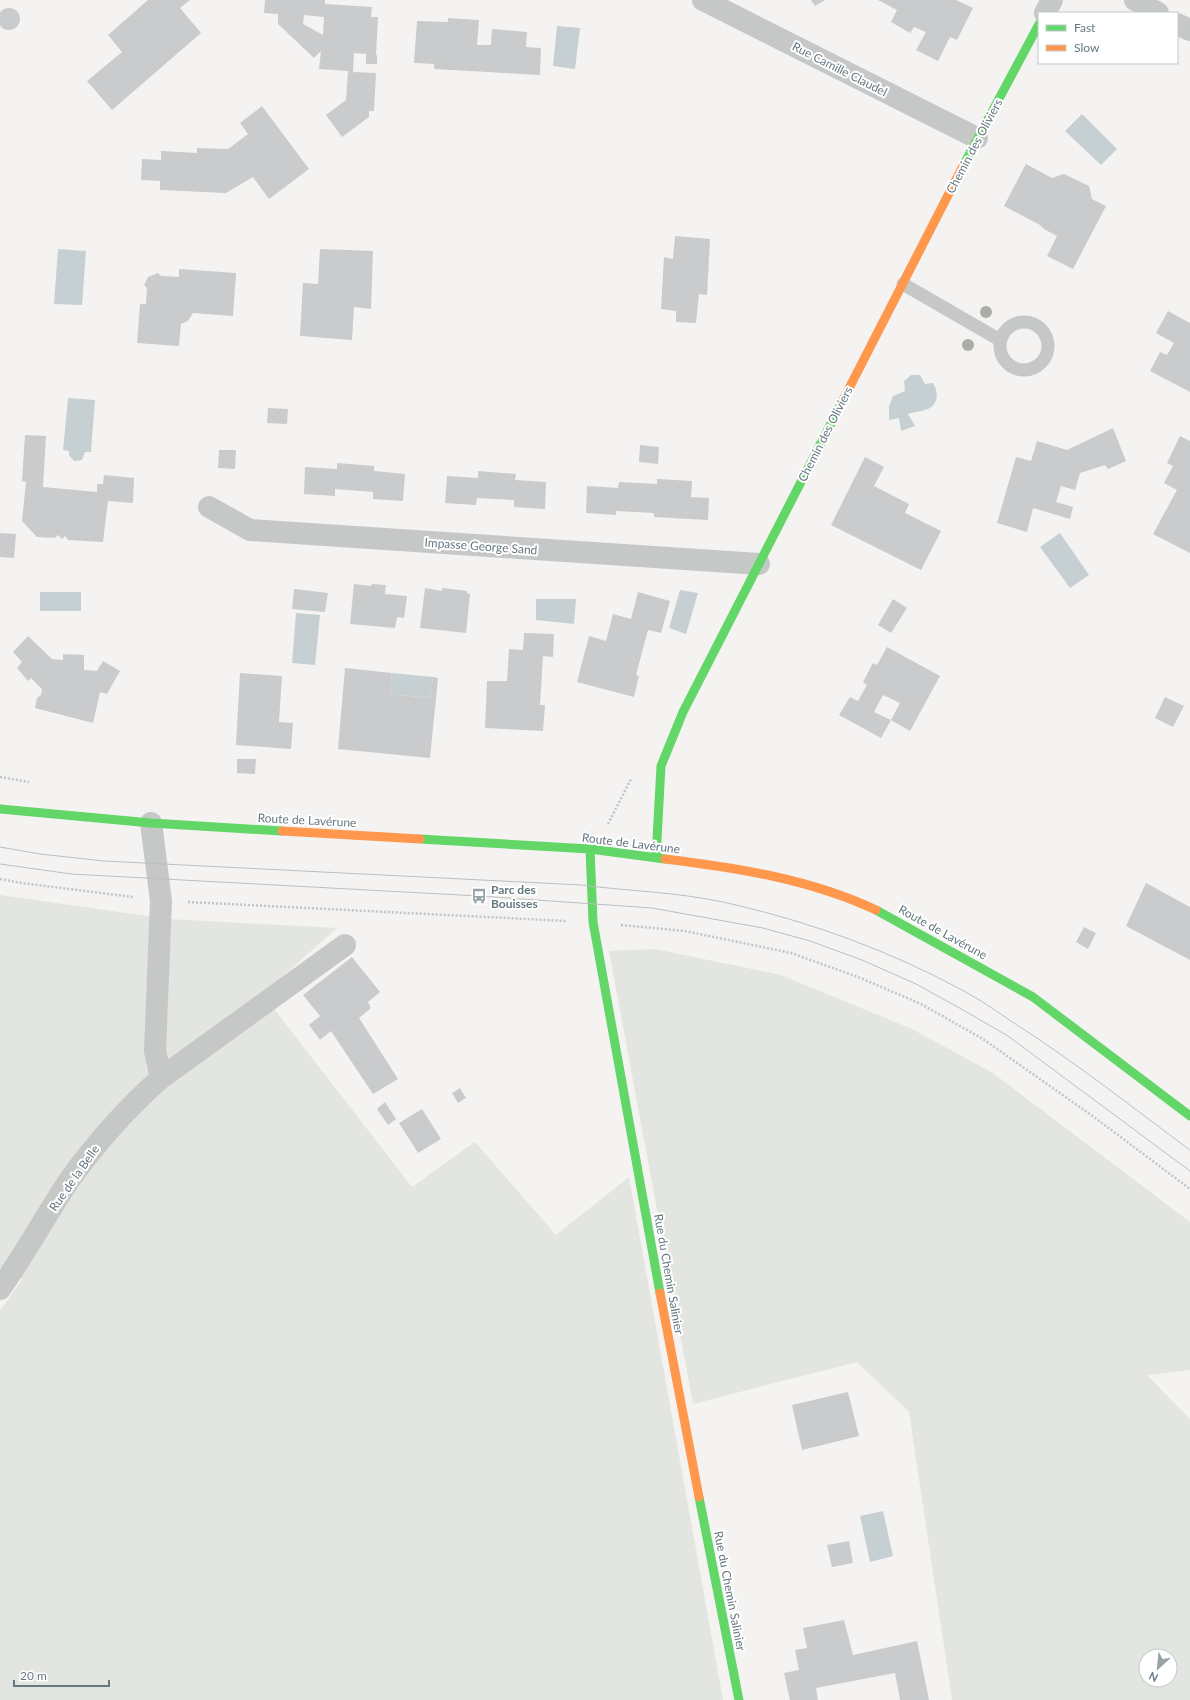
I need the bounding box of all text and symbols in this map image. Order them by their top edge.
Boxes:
legend [1038,12,1178,64]
text: Fast [1074,20,1096,35]
street label: Rue Camille Claudel [790,39,890,99]
text: Slow [1074,40,1100,55]
street label: Chemin des Oliviers [943,96,1005,196]
street label: Chemin des Oliviers [794,384,856,484]
street label: Impasse George Sand [424,535,538,557]
street label: Route de Lavérune [257,810,357,830]
street label: Route de Lavérune [581,830,681,856]
place label: Parc des Bouisses [491,882,538,911]
bus stop icon: Parc des Bouisses [470,887,488,905]
street label: Route de Lavérune [896,901,990,963]
street label: Rue de la Belle [46,1142,102,1214]
street label: Rue du Chemin Salinier [651,1213,687,1336]
street label: Rue du Chemin Salinier [711,1530,749,1653]
north arrow [1138,1648,1178,1688]
scale bar [14,1662,109,1688]
text: 20 m [20,1668,47,1683]
text: N [1147,1670,1160,1685]

